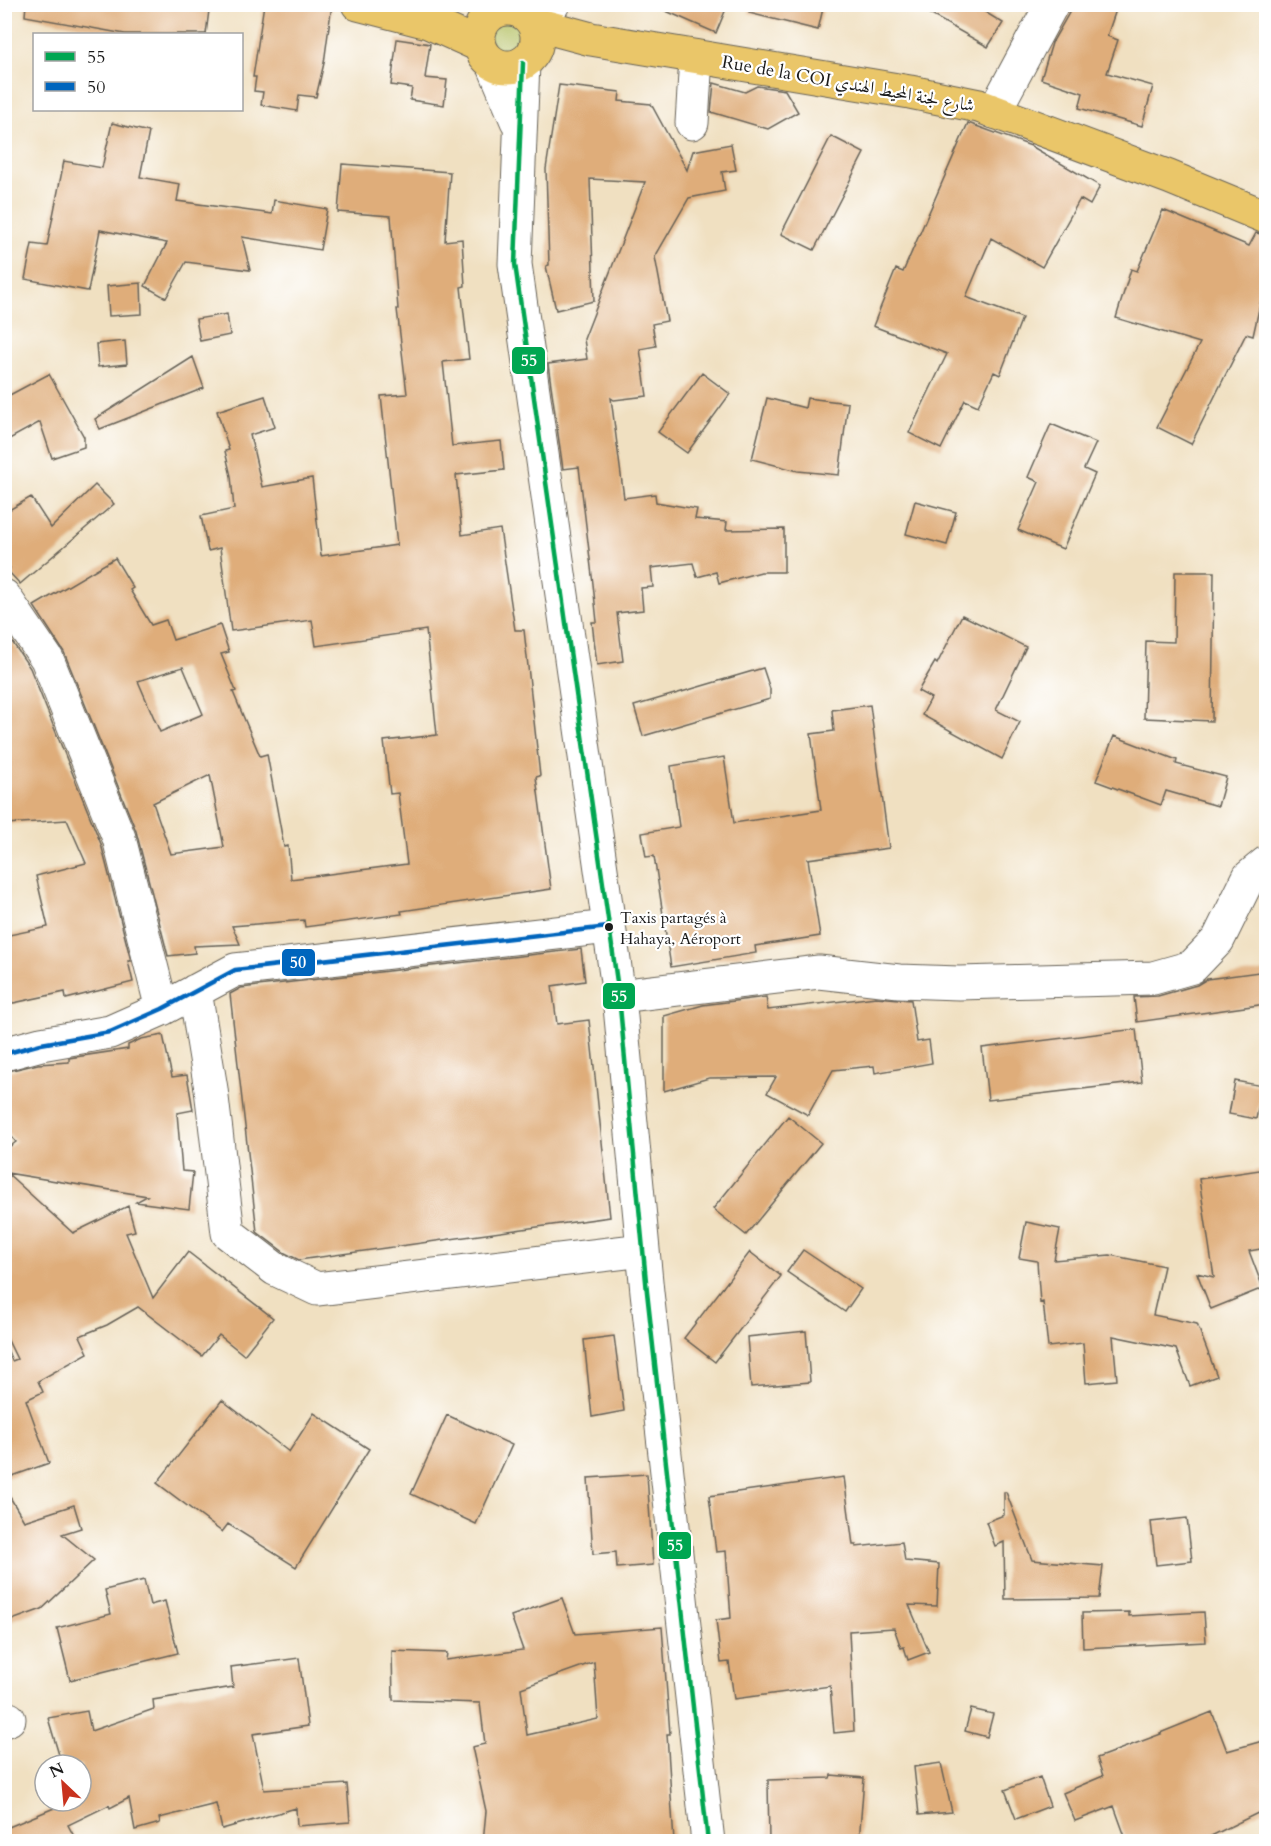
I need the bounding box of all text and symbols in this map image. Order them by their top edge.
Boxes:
legend [33,33,243,111]
text: 55 [87,45,105,70]
street label: Rue de la COI شارع لجنة المحيط الهندي [719,49,976,120]
text: 50 [87,75,105,100]
line badge: 55 [511,346,546,375]
text: 55 [521,350,537,372]
place label: Taxis partagés à Hahaya, Aéroport [620,907,741,950]
marker: Taxis partagés à Hahaya, Aéroport [603,921,615,933]
line badge: 50 [281,948,316,977]
text: 50 [290,952,306,974]
line badge: 55 [602,982,636,1010]
text: 55 [611,986,627,1008]
line badge: 55 [658,1531,692,1560]
text: 55 [667,1535,683,1557]
north arrow [33,1753,93,1813]
text: N [46,1757,68,1783]

